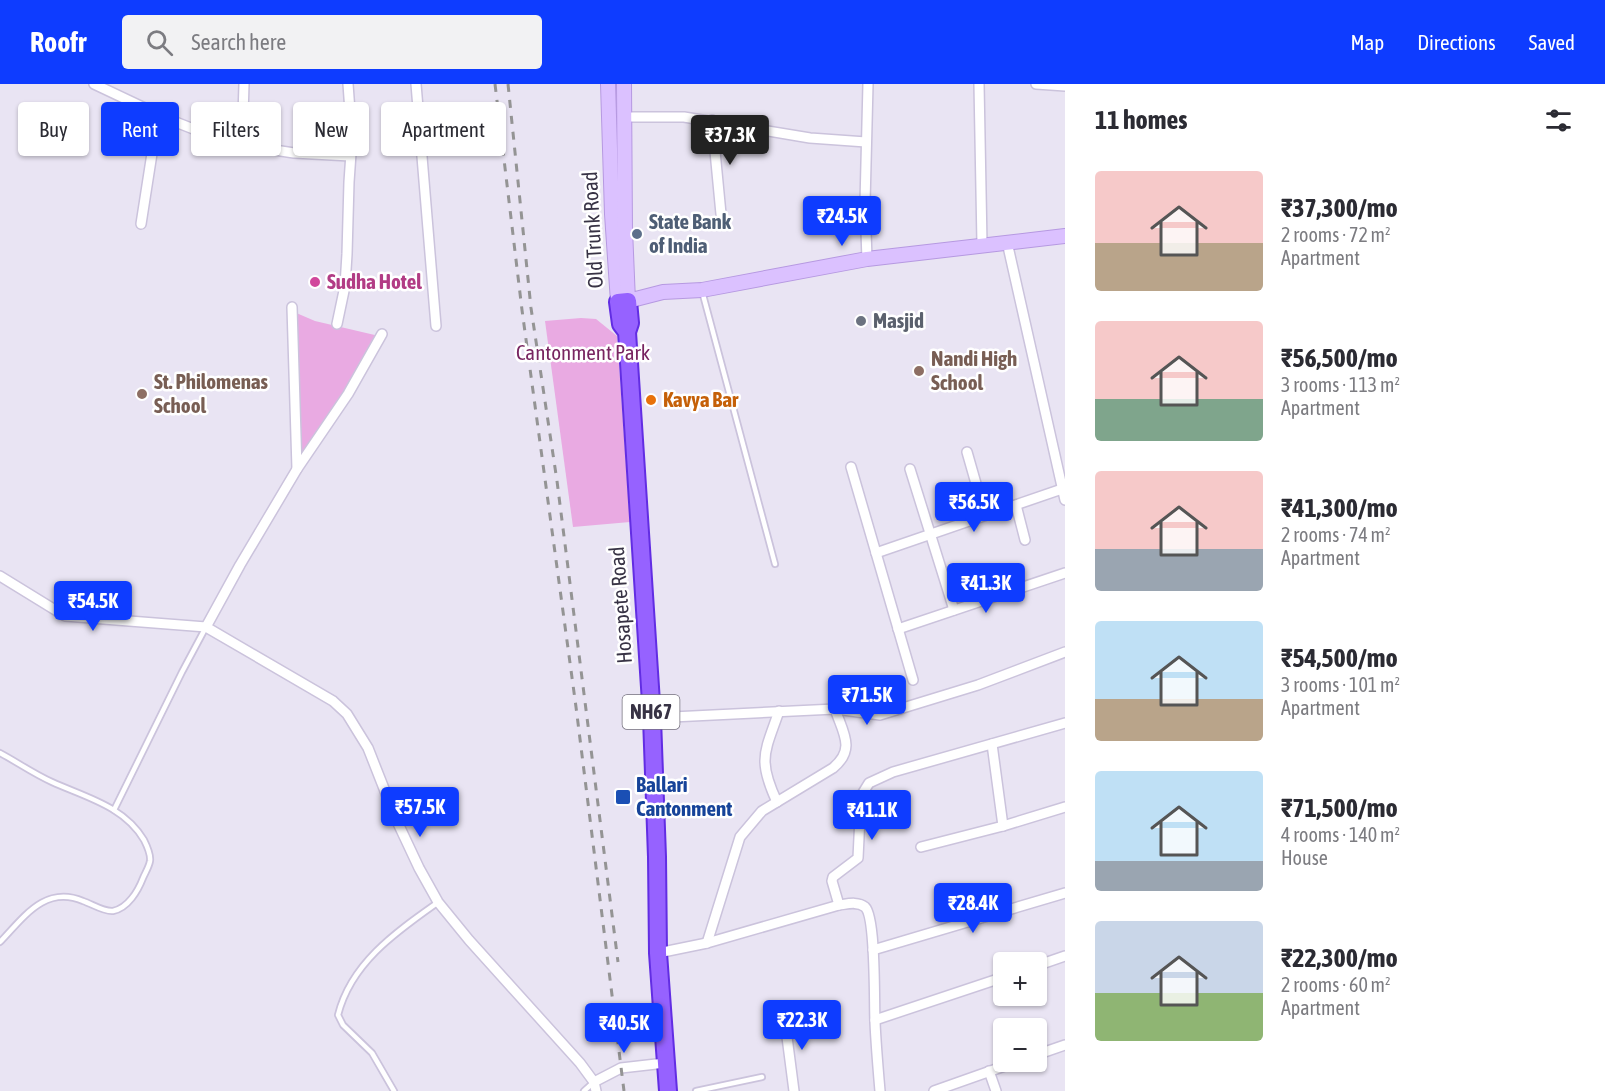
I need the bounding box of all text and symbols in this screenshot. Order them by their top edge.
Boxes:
search box [122,15,542,69]
text: Roofr [30,26,86,58]
icon: search [143,26,176,59]
text: Search here [191,29,286,55]
text: Map [1350,30,1384,54]
text: Directions [1417,30,1496,54]
text: Saved [1529,30,1575,54]
chip: Buy [18,102,89,156]
chip: Rent [101,102,179,156]
chip: Filters [191,102,281,156]
chip: New [293,102,369,156]
chip: Apartment [381,102,506,156]
icon: filters [1542,104,1575,137]
text: 11 homes [1095,105,1188,135]
pin: ₹37.3K [681,115,779,166]
text: ₹37.3K [705,123,755,146]
street label: Old Trunk Road [577,171,607,289]
text: ₹37,300/mo [1281,193,1398,223]
icon: home [1143,195,1215,267]
pin: ₹24.5K [793,196,891,247]
text: ₹24.5K [817,204,867,227]
place label: State Bank of India [649,209,732,257]
text: 2 rooms · 72 m² [1281,223,1391,246]
marker: State Bank of India [630,227,644,241]
text: Apartment [1281,246,1360,269]
place label: Sudha Hotel [327,269,422,293]
marker: Sudha Hotel [308,275,322,289]
place label: Masjid [873,308,924,332]
marker: Masjid [854,314,868,328]
park label: Cantonment Park [516,340,650,364]
text: ₹56,500/mo [1281,343,1398,373]
icon: home [1143,345,1215,417]
place label: Nandi High School [931,346,1017,394]
marker: Nandi High School [912,364,926,378]
place label: St. Philomenas School [154,369,269,417]
text: 3 rooms · 113 m² [1281,373,1400,396]
marker: St. Philomenas School [135,387,149,401]
place label: Kavya Bar [663,387,739,411]
marker: Kavya Bar [644,393,658,407]
text: Apartment [1281,396,1360,419]
pin: ₹56.5K [925,482,1023,533]
text: ₹56.5K [949,490,999,513]
text: ₹41,300/mo [1281,493,1398,523]
icon: home [1143,495,1215,567]
text: 2 rooms · 74 m² [1281,523,1391,546]
street label: Hosapete Road [604,546,636,664]
text: Apartment [1281,546,1360,569]
pin: ₹41.3K [937,563,1035,614]
text: ₹41.3K [961,571,1011,594]
pin: ₹54.5K [44,581,142,632]
text: ₹54.5K [68,589,118,612]
text: ₹54,500/mo [1281,643,1398,673]
icon: home [1143,645,1215,717]
text: 3 rooms · 101 m² [1281,673,1400,696]
pin: ₹71.5K [818,675,916,726]
text: ₹71.5K [842,683,892,706]
road number: NH67 [622,695,680,729]
text: Apartment [1281,696,1360,719]
place label: Ballari Cantonment [636,772,732,820]
pin: ₹57.5K [371,787,469,838]
marker: Ballari Cantonment [614,788,632,806]
pin: ₹41.1K [823,790,921,841]
text: ₹71,500/mo [1281,793,1398,823]
text: ₹57.5K [395,795,445,818]
icon: home [1143,795,1215,867]
text: ₹41.1K [847,798,897,821]
text: 4 rooms · 140 m² [1281,823,1400,846]
text: House [1281,846,1328,869]
pin: ₹28.4K [924,883,1022,934]
text: ₹28.4K [948,891,998,914]
text: ₹22,300/mo [1281,943,1398,973]
icon: home [1143,945,1215,1017]
map controls [993,952,1047,1072]
button: + [993,952,1047,1006]
text: 2 rooms · 60 m² [1281,973,1391,996]
text: Apartment [1281,996,1360,1019]
pin: ₹22.3K [753,1000,851,1051]
pin: ₹40.5K [575,1003,673,1054]
text: ₹22.3K [777,1008,827,1031]
text: ₹40.5K [599,1011,649,1034]
button: − [993,1018,1047,1072]

